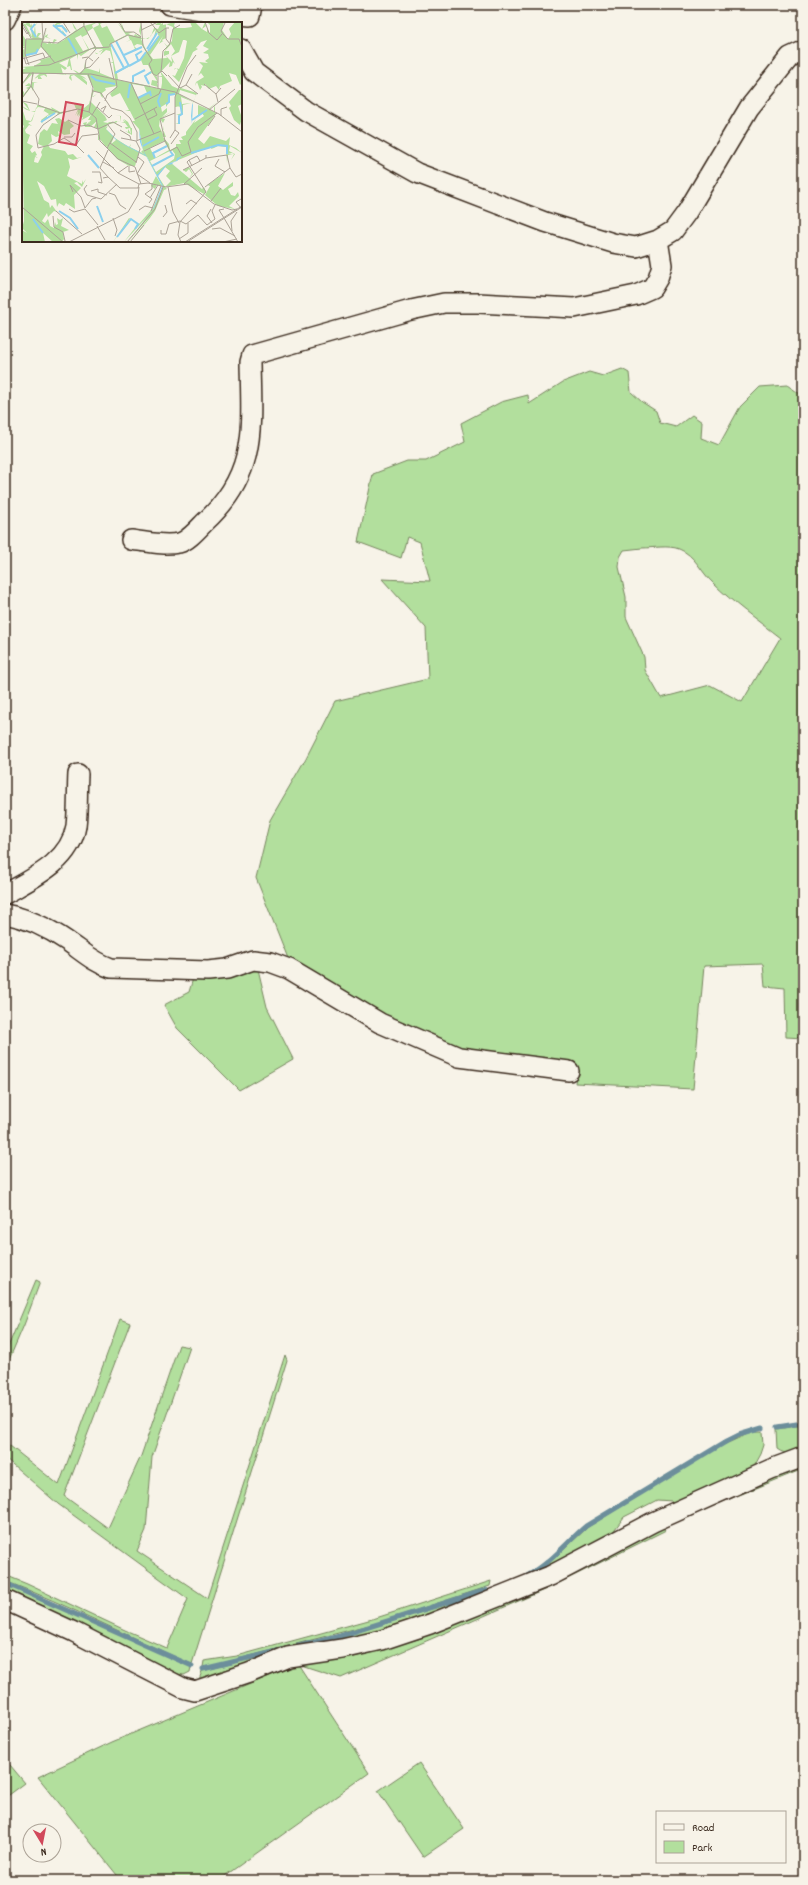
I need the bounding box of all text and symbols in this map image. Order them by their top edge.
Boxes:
inset map [22,22,242,242]
legend [656,1811,786,1863]
text: Road [692,1820,714,1837]
north arrow [22,1823,62,1863]
text: Park [692,1840,713,1857]
text: N [39,1843,47,1859]

